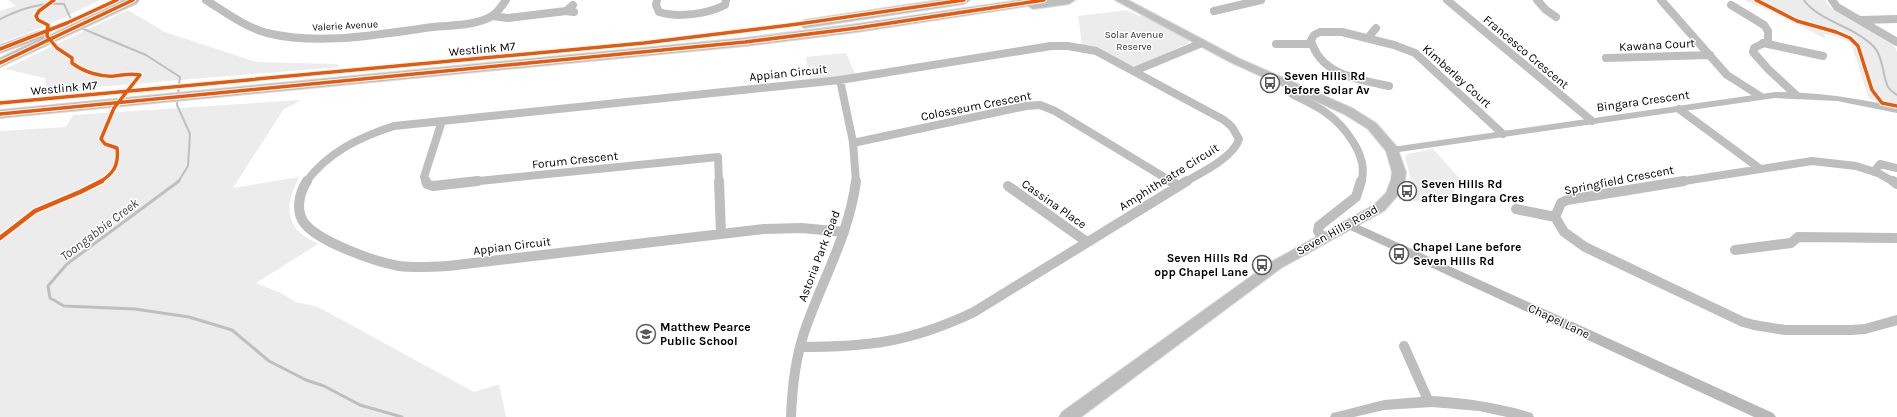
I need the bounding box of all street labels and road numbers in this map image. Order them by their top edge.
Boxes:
street label: Francesco Crescent [1481,12,1572,92]
street label: Valerie Avenue [312,18,378,34]
street label: Kawana Court [1619,36,1696,54]
street label: Westlink M7 [448,39,516,59]
street label: Kimberley Court [1420,41,1495,111]
street label: Appian Circuit [748,62,828,84]
street label: Westlink M7 [30,78,98,98]
street label: Bingara Crescent [1596,87,1691,114]
street label: Colosseum Crescent [920,88,1033,124]
street label: Amphitheatre Circuit [1116,140,1222,213]
street label: Forum Crescent [531,148,619,171]
street label: Springfield Crescent [1563,162,1676,198]
street label: Cassina Place [1019,177,1089,231]
street label: Seven Hills Road [1294,202,1380,258]
street label: Astoria Park Road [795,208,843,304]
street label: Appian Circuit [472,234,552,258]
street label: Chapel Lane [1526,301,1592,341]

